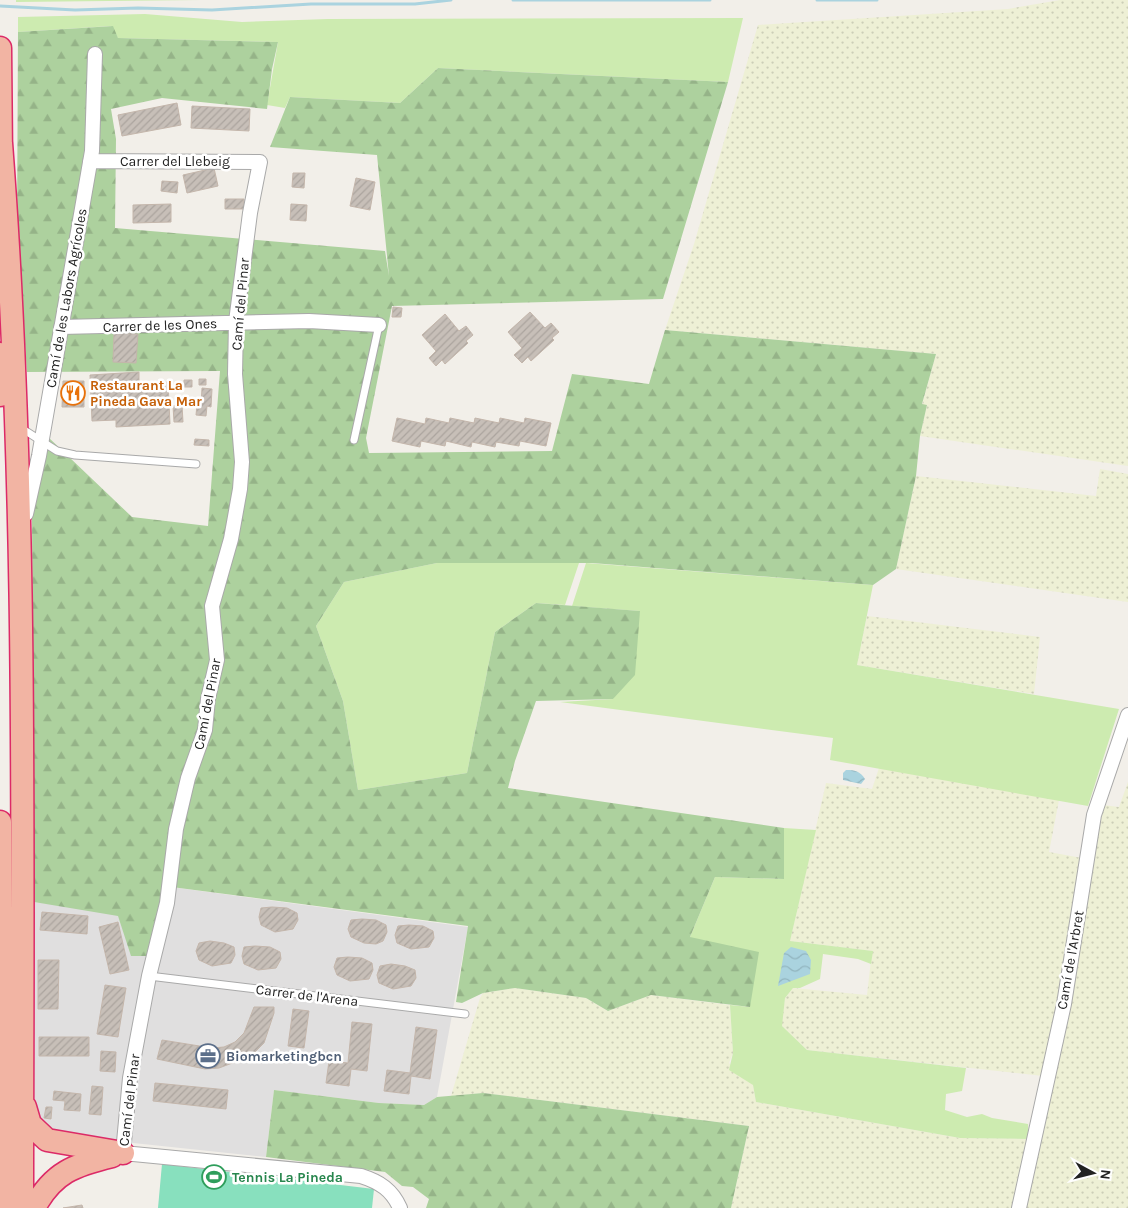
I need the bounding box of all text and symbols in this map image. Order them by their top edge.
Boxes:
street label: Carrer del Llebeig [120,153,230,170]
street label: Camí de les Labors Agrícoles [42,207,91,389]
street label: Camí del Pinar [228,256,253,351]
street label: Carrer de les Ones [102,315,218,336]
place label: Restaurant La Pineda Gava Mar [90,377,202,410]
restaurant icon: Restaurant La Pineda Gava Mar [60,380,86,406]
street label: Camí del Pinar [190,656,225,751]
street label: Camí de l'Arbret [1053,909,1088,1011]
street label: Carrer de l'Arena [255,981,359,1010]
office icon: Biomarketingbcn [195,1043,221,1069]
place label: Biomarketingbcn [226,1048,342,1065]
street label: Camí del Pinar [115,1052,144,1147]
north arrow [1068,1148,1118,1198]
sports icon: Tennis La Pineda [201,1164,227,1190]
place label: Tennis La Pineda [232,1169,343,1186]
text: N [1096,1169,1114,1181]

